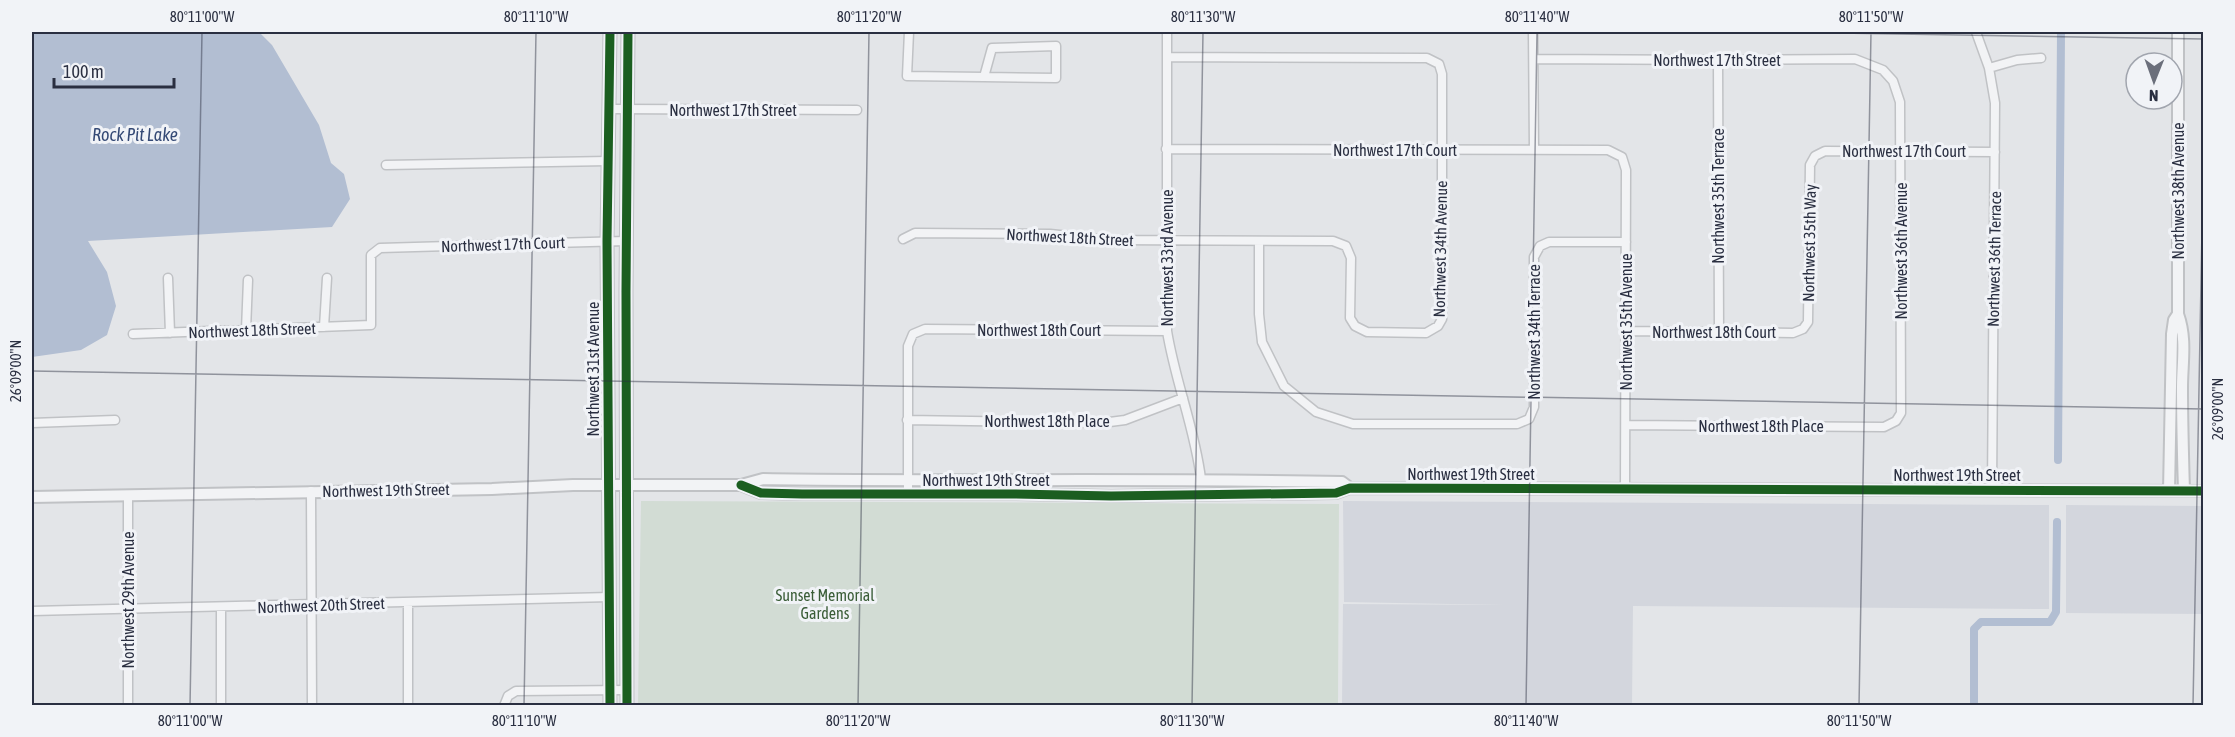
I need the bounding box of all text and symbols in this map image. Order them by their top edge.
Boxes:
text: 80°11'00"W [170,8,234,25]
text: 80°11'10"W [504,8,568,25]
text: 80°11'20"W [837,8,901,25]
text: 80°11'30"W [1171,8,1235,25]
text: 80°11'40"W [1505,8,1569,25]
text: 80°11'50"W [1839,8,1903,25]
scale bar [54,51,174,89]
street label: Northwest 17th Street [1653,51,1781,69]
north arrow [2124,51,2184,111]
text: 100 m [63,61,104,82]
text: N [2149,87,2159,105]
street label: Northwest 17th Street [669,101,797,119]
street label: Northwest 38th Avenue [2169,123,2187,259]
water label: Rock Pit Lake [92,124,178,145]
street label: Northwest 35th Terrace [1709,128,1727,264]
street label: Northwest 17th Court [1333,141,1457,159]
street label: Northwest 17th Court [1842,142,1966,160]
street label: Northwest 34th Avenue [1430,180,1450,318]
street label: Northwest 36th Avenue [1892,183,1910,319]
street label: Northwest 35th Way [1799,184,1820,302]
street label: Northwest 33rd Avenue [1158,190,1176,326]
street label: Northwest 36th Terrace [1984,191,2004,327]
street label: Northwest 18th Street [1006,225,1135,249]
street label: Northwest 17th Court [441,233,566,255]
street label: Northwest 35th Avenue [1617,254,1635,390]
street label: Northwest 34th Terrace [1525,264,1543,400]
street label: Northwest 31st Avenue [584,302,602,436]
street label: Northwest 18th Street [188,319,317,341]
street label: Northwest 18th Court [977,321,1101,339]
street label: Northwest 18th Court [1652,323,1776,341]
text: 26°09'00"N [7,340,24,402]
text: 26°09'00"N [2209,378,2226,440]
street label: Northwest 18th Place [984,412,1110,430]
street label: Northwest 18th Place [1698,417,1824,435]
street label: Northwest 19th Street [1407,465,1535,483]
street label: Northwest 19th Street [1893,466,2021,484]
street label: Northwest 19th Street [922,471,1050,489]
street label: Northwest 19th Street [322,480,450,500]
street label: Northwest 29th Avenue [119,532,137,668]
park label: Sunset Memorial Gardens [775,586,875,622]
street label: Northwest 20th Street [257,594,386,616]
text: 80°11'00"W [158,712,222,729]
text: 80°11'10"W [492,712,556,729]
text: 80°11'20"W [826,712,890,729]
text: 80°11'30"W [1160,712,1224,729]
text: 80°11'40"W [1494,712,1558,729]
text: 80°11'50"W [1827,712,1891,729]

